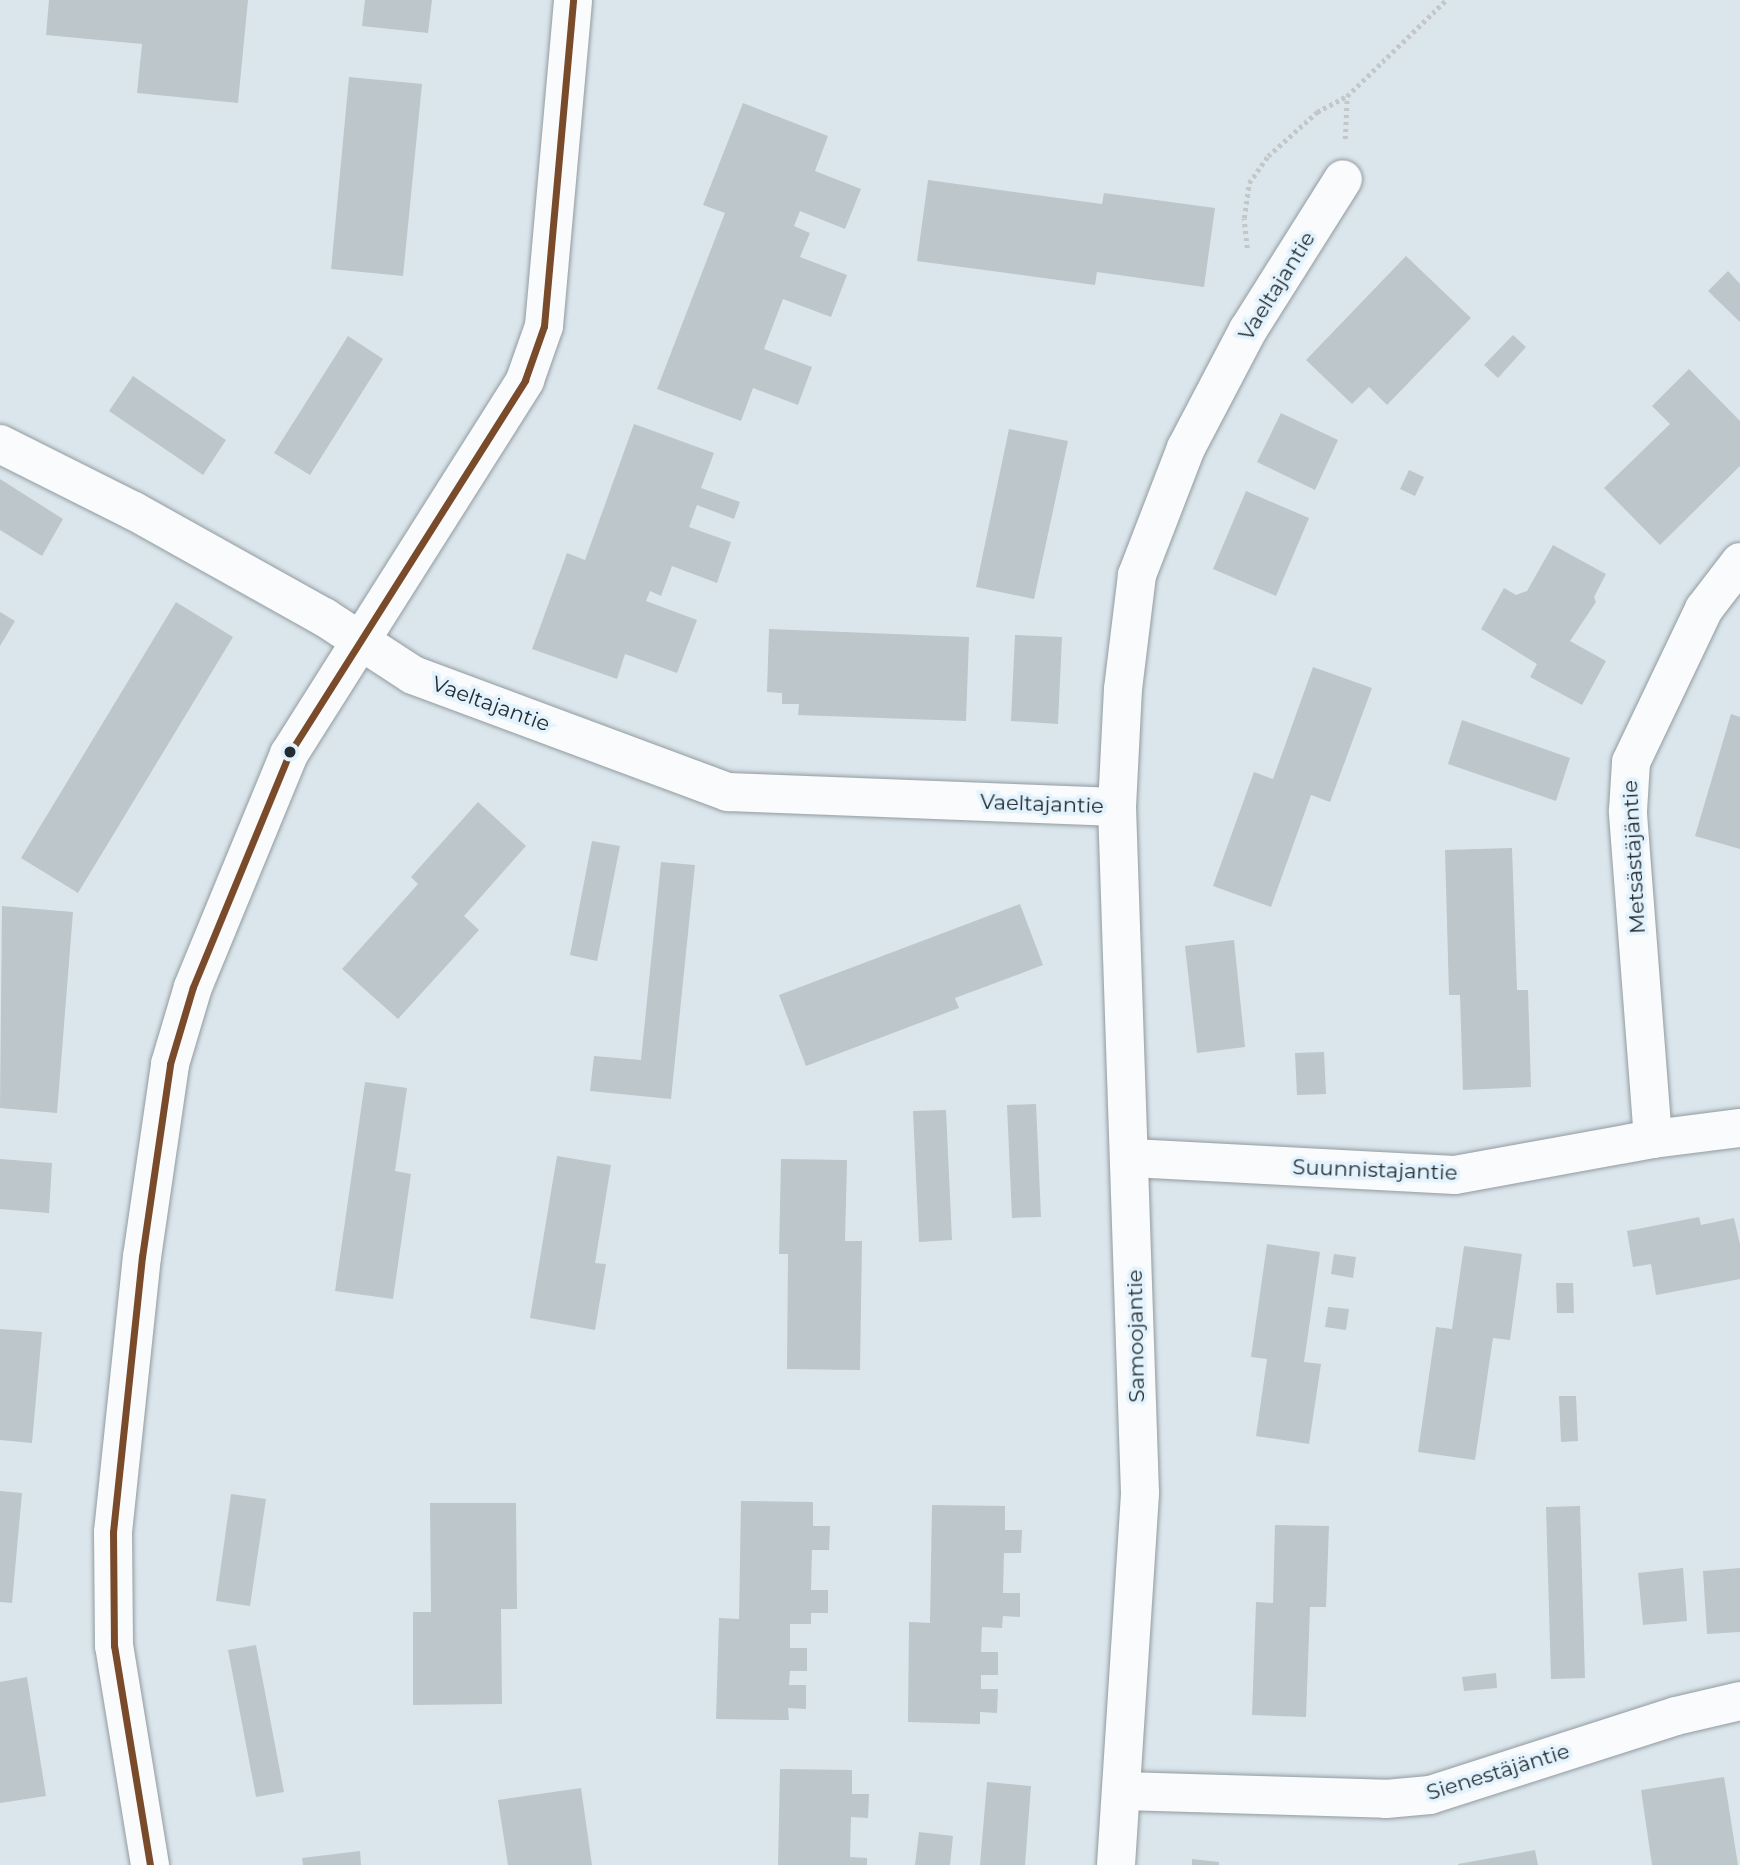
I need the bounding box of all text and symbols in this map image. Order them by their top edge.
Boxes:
street label: Vaeltajantie [1234,227,1320,345]
street label: Vaeltajantie [429,671,553,737]
unlabelled marker [283,745,297,759]
street label: Metsästäjäntie [1617,780,1651,934]
street label: Vaeltajantie [980,789,1104,819]
street label: Suunnistajantie [1292,1155,1458,1185]
street label: Samoojantie [1122,1269,1150,1403]
street label: Sienestäjäntie [1424,1738,1572,1806]

